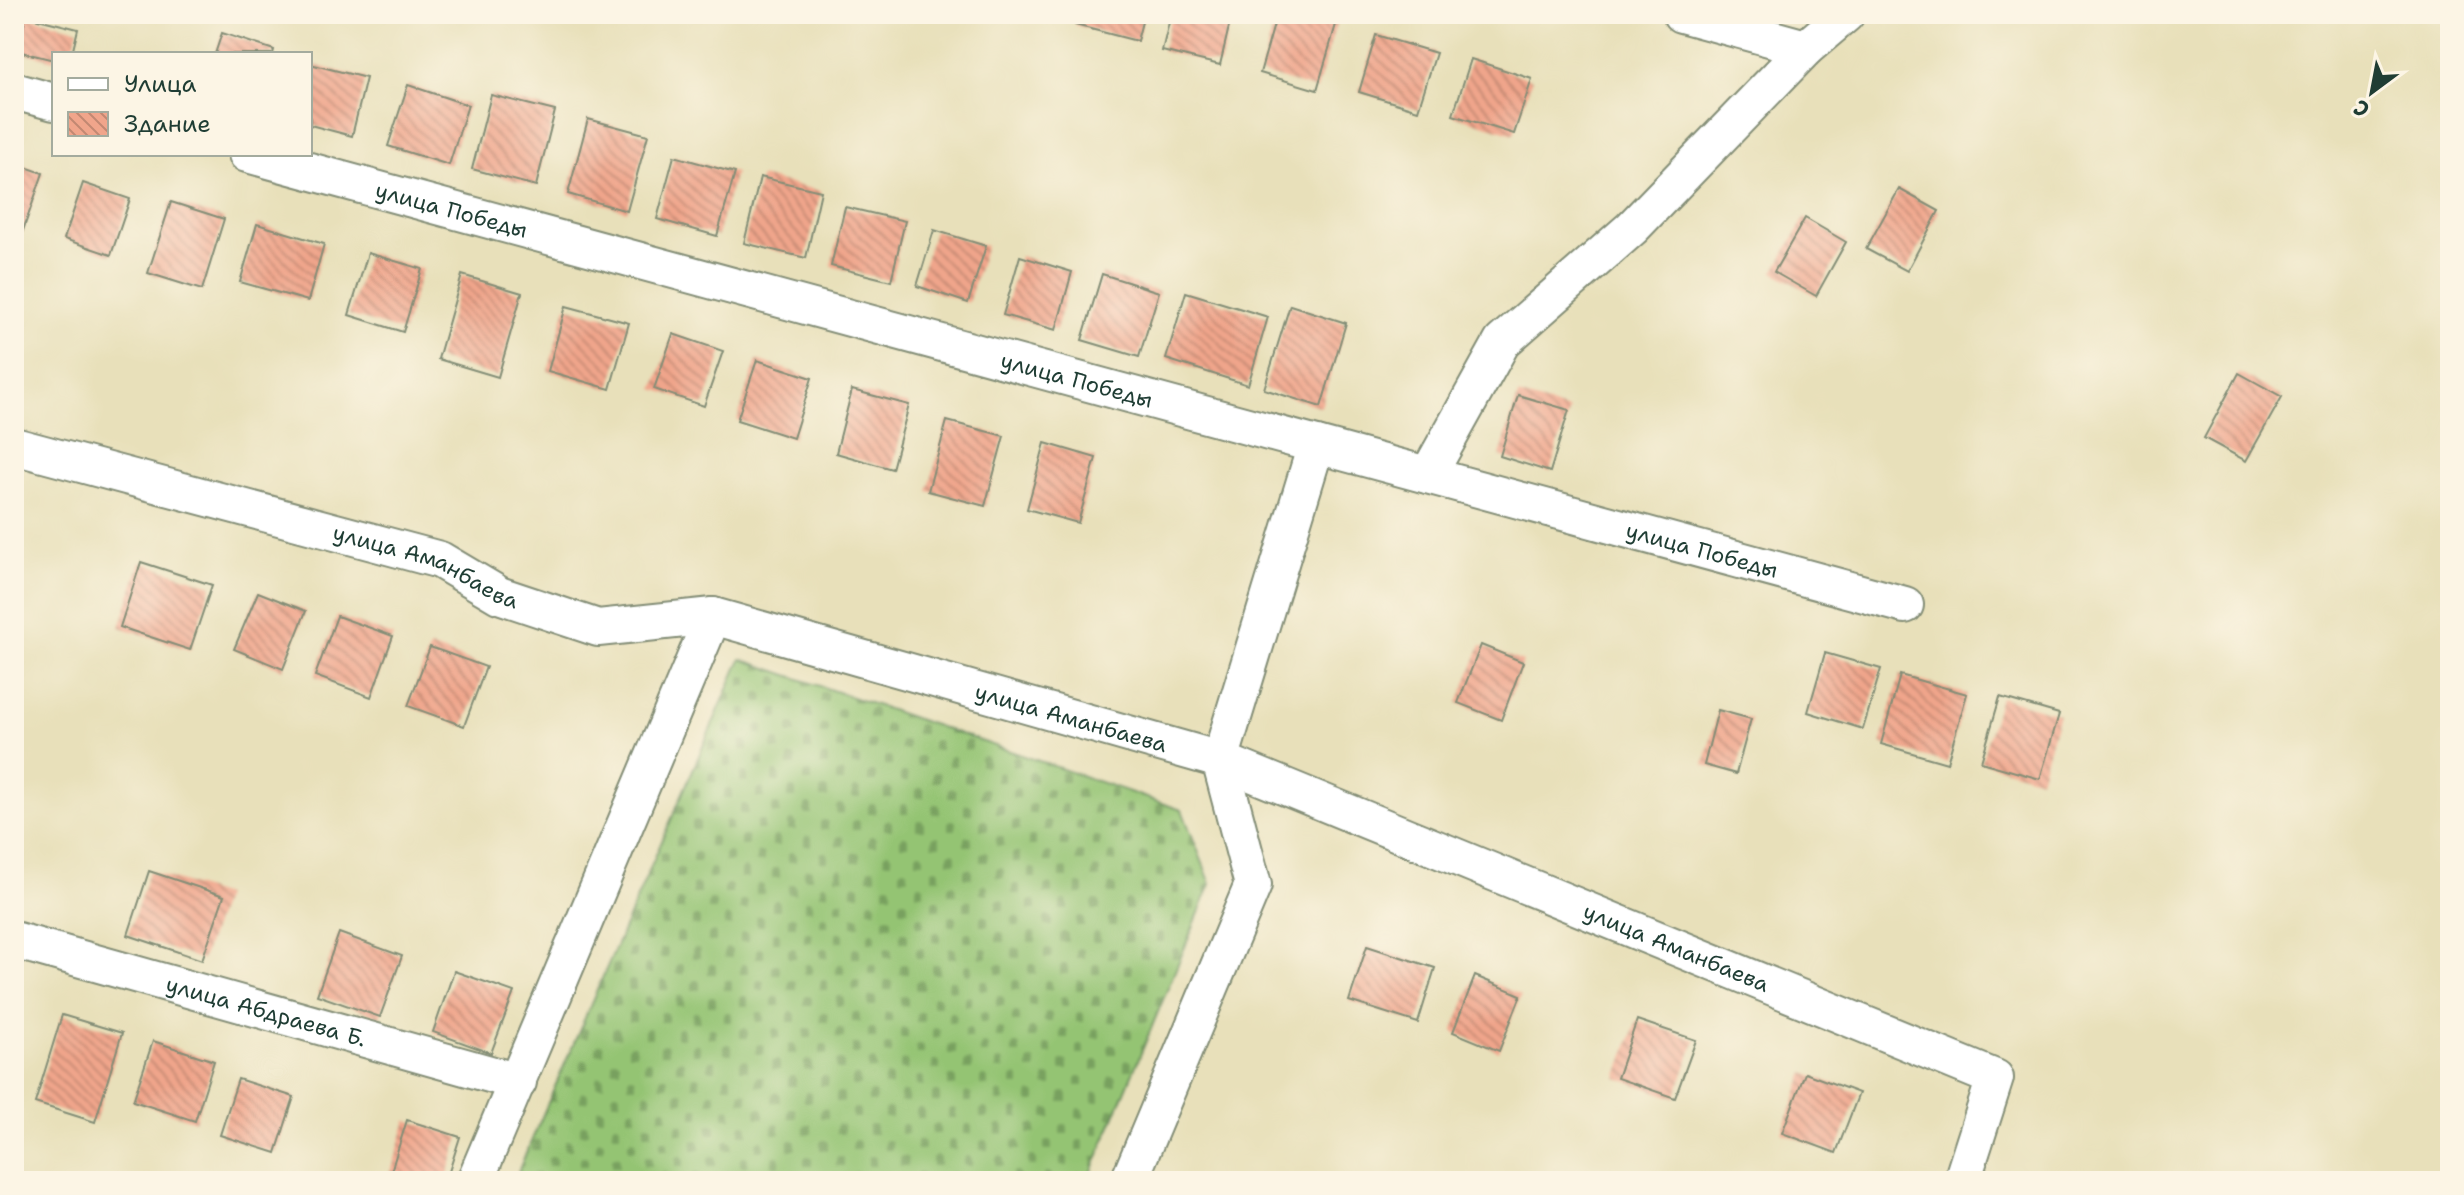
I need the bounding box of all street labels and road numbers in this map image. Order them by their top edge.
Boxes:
street label: улица Победы [372,175,531,244]
street label: улица Победы [998,345,1156,414]
street label: улица Победы [1623,515,1781,584]
street label: улица Аманбаева [330,518,523,615]
street label: улица Аманбаева [972,677,1171,759]
street label: улица Аманбаева [1579,896,1774,998]
street label: улица Абдраева Б. [163,969,370,1053]

